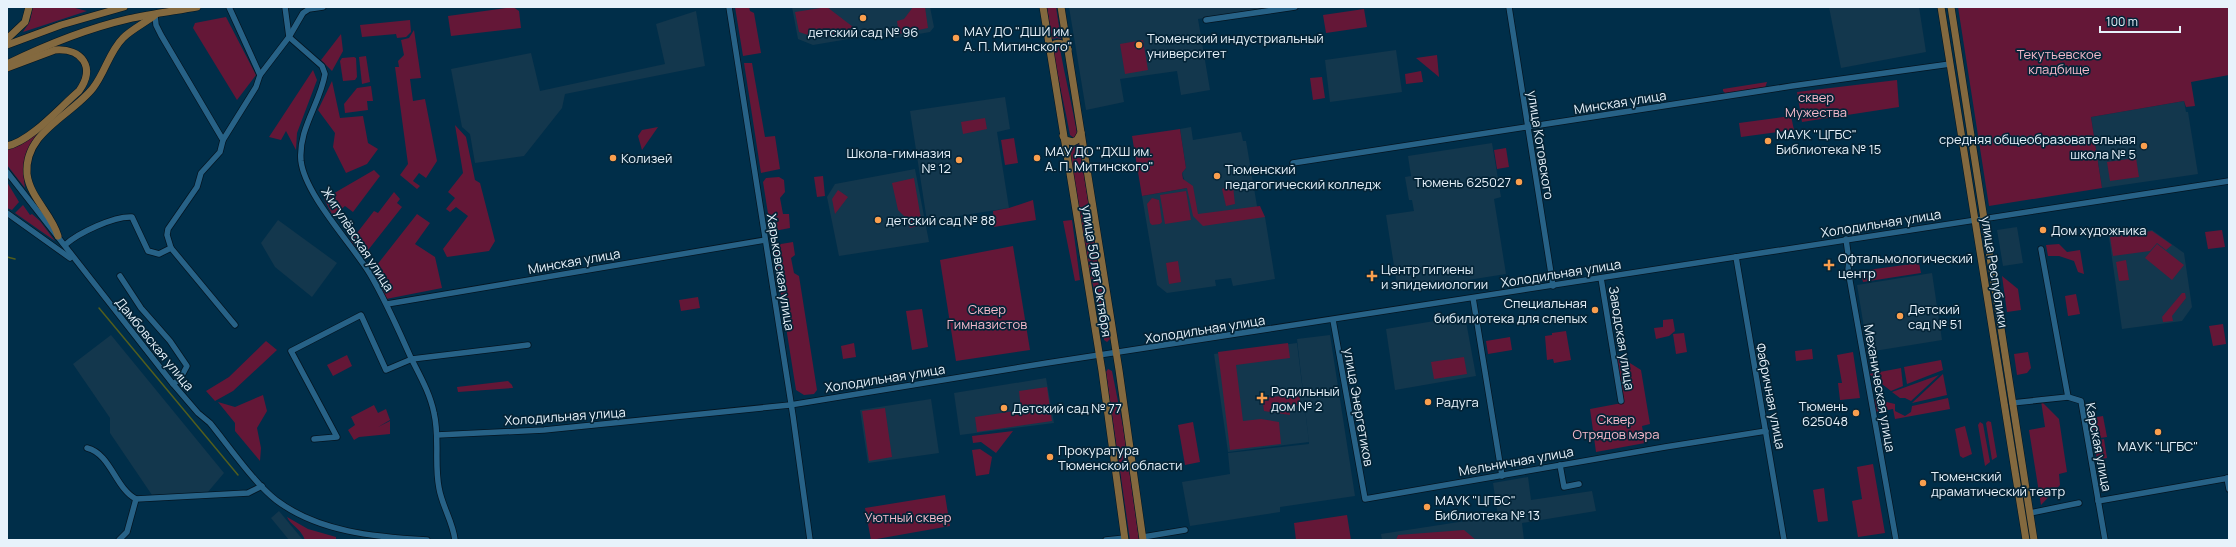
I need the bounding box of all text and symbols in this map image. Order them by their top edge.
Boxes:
scale bar [2100,8,2180,34]
marker: детский сад № 96 [858,13,868,23]
text: 100 m [2106,13,2138,30]
place label: МАУ ДО "ДШИ им. А. П. Митинского" [964,22,1073,55]
place label: детский сад № 96 [808,23,918,41]
place label: Тюменский индустриальный университет [1147,29,1324,62]
marker: МАУ ДО "ДШИ им. А. П. Митинского" [951,33,961,43]
marker: Тюменский индустриальный университет [1134,40,1144,50]
park label: Текутьевское кладбище [2017,45,2102,78]
street label: Минская улица [1572,86,1668,118]
park label: сквер Мужества [1785,88,1847,121]
street label: улица Котовского [1524,89,1559,201]
place label: МАУК "ЦГБС" Библиотека № 15 [1776,125,1881,158]
place label: средняя общеобразовательная школа № 5 [1939,130,2136,163]
marker: МАУК "ЦГБС" Библиотека № 15 [1763,136,1773,146]
marker: средняя общеобразовательная школа № 5 [2139,141,2149,151]
place label: МАУ ДО "ДХШ им. А. П. Митинского" [1045,142,1154,175]
place label: Школа-гимназия № 12 [847,144,951,177]
place label: Колизей [621,149,672,167]
marker: Колизей [608,153,618,163]
marker: МАУ ДО "ДХШ им. А. П. Митинского" [1032,153,1042,163]
marker: Школа-гимназия № 12 [954,155,964,165]
place label: Тюменский педагогический колледж [1225,160,1381,193]
marker: Тюменский педагогический колледж [1212,171,1222,181]
place label: Тюмень 625027 [1414,173,1511,191]
marker: Тюмень 625027 [1514,177,1524,187]
street label: Жигулёвская улица [318,183,398,295]
street label: улица 50 лет Октября [1078,204,1116,338]
street label: Холодильная улица [1820,205,1942,241]
place label: детский сад № 88 [886,211,996,229]
street label: Харьковская улица [763,212,799,332]
marker: детский сад № 88 [873,215,883,225]
street label: улица Республики [1977,215,2013,329]
place label: Дом художника [2051,221,2147,239]
marker: Дом художника [2038,225,2048,235]
street label: Минская улица [526,244,622,278]
place label: Офтальмологический центр [1838,249,1973,282]
street label: Холодильная улица [1500,255,1622,291]
marker: Офтальмологический центр [1823,259,1835,271]
place label: Центр гигиены и эпидемиологии [1381,260,1488,293]
marker: Центр гигиены и эпидемиологии [1366,270,1378,282]
street label: Заводская улица [1605,285,1639,391]
street label: Дамбовская улица [112,293,198,395]
place label: Специальная бибилиотека для слепых [1434,294,1587,327]
park label: Сквер Гимназистов [947,300,1027,333]
place label: Детский сад № 51 [1908,300,1962,333]
marker: Специальная бибилиотека для слепых [1590,305,1600,315]
street label: Холодильная улица [1144,311,1266,347]
marker: Детский сад № 51 [1895,311,1905,321]
street label: Механическая улица [1860,323,1900,453]
street label: Фабричная улица [1752,341,1790,451]
street label: улица Энергетиков [1340,346,1378,468]
street label: Холодильная улица [824,360,946,396]
place label: Родильный дом № 2 [1271,382,1340,415]
marker: Родильный дом № 2 [1256,392,1268,404]
place label: Радуга [1436,393,1479,411]
marker: Радуга [1423,397,1433,407]
place label: Тюмень 625048 [1799,397,1848,430]
place label: Детский сад № 77 [1012,399,1122,417]
street label: Карская улица [2082,401,2116,493]
street label: Холодильная улица [504,403,626,429]
marker: Детский сад № 77 [999,403,1009,413]
marker: Тюмень 625048 [1851,408,1861,418]
park label: Сквер Отрядов мэра [1572,410,1660,443]
marker: МАУК "ЦГБС" [2153,427,2163,437]
place label: МАУК "ЦГБС" [2118,437,2198,455]
place label: Прокуратура Тюменской области [1058,441,1182,474]
street label: Мельничная улица [1457,442,1575,480]
marker: Прокуратура Тюменской области [1045,452,1055,462]
place label: Тюменский драматический театр [1931,467,2065,500]
marker: Тюменский драматический театр [1918,478,1928,488]
place label: МАУК "ЦГБС" Библиотека № 13 [1435,491,1540,524]
marker: МАУК "ЦГБС" Библиотека № 13 [1422,502,1432,512]
park label: Уютный сквер [865,508,952,526]

